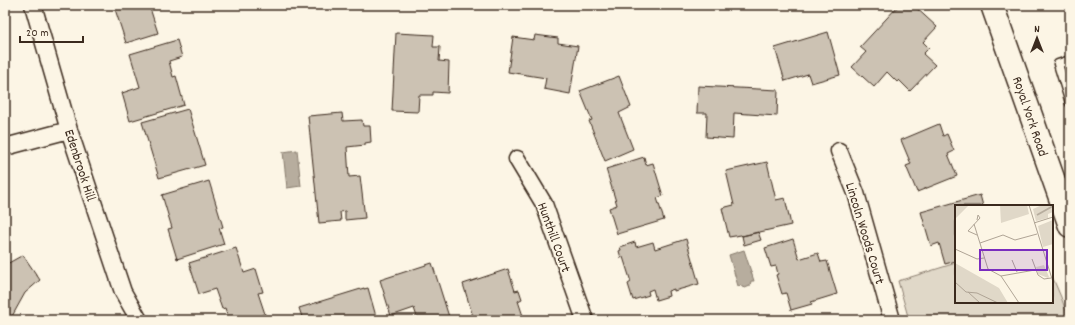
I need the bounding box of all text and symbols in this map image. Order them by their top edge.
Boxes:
scale bar [20,18,83,44]
north arrow [1017,18,1057,58]
text: N [1034,22,1040,38]
text: 20 m [26,25,49,42]
street label: Royal York Road [1006,74,1052,159]
street label: Edenbrook Hill [58,127,100,205]
street label: Lincoln Woods Court [839,180,889,287]
street label: Hunthill Court [531,200,575,276]
inset map [955,205,1053,303]

